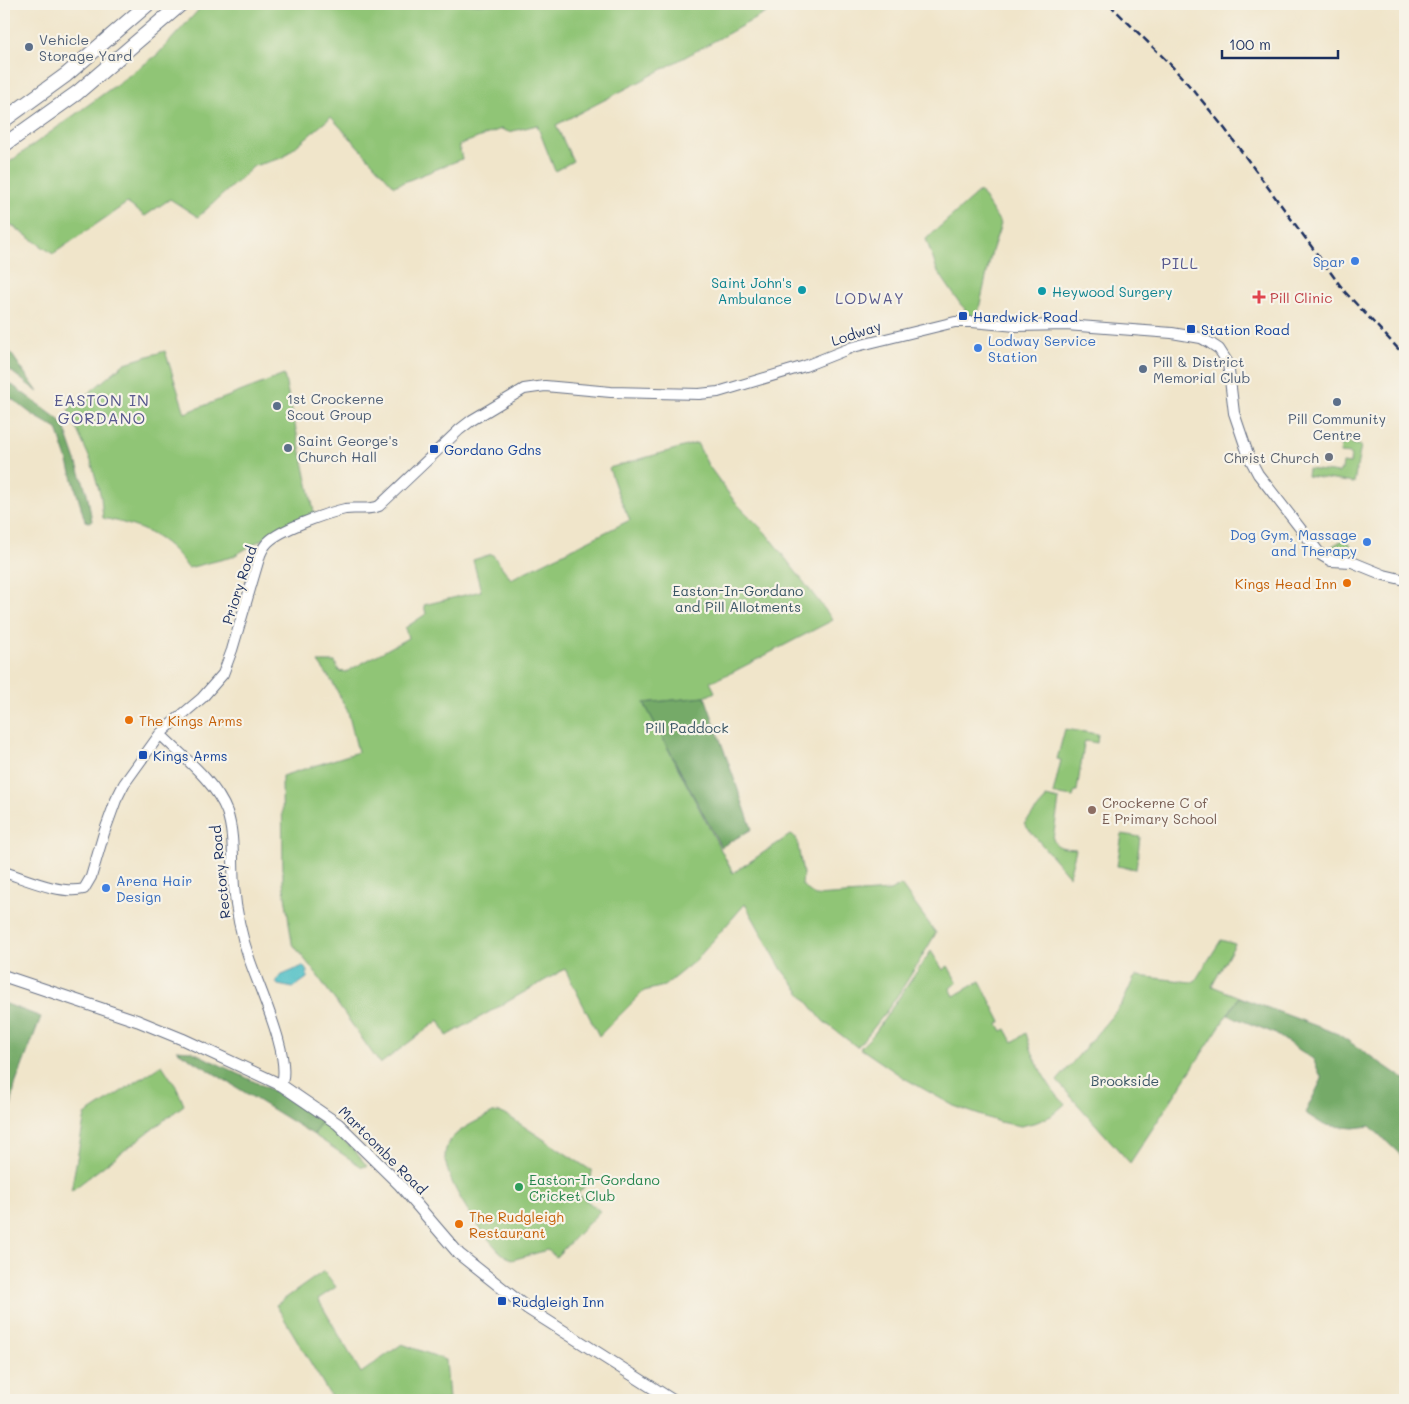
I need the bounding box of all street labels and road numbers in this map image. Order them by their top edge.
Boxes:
street label: Lodway [829,316,883,350]
street label: Priory Road [217,543,261,627]
street label: Rectory Road [206,824,234,920]
street label: Martcombe Road [335,1102,431,1198]

